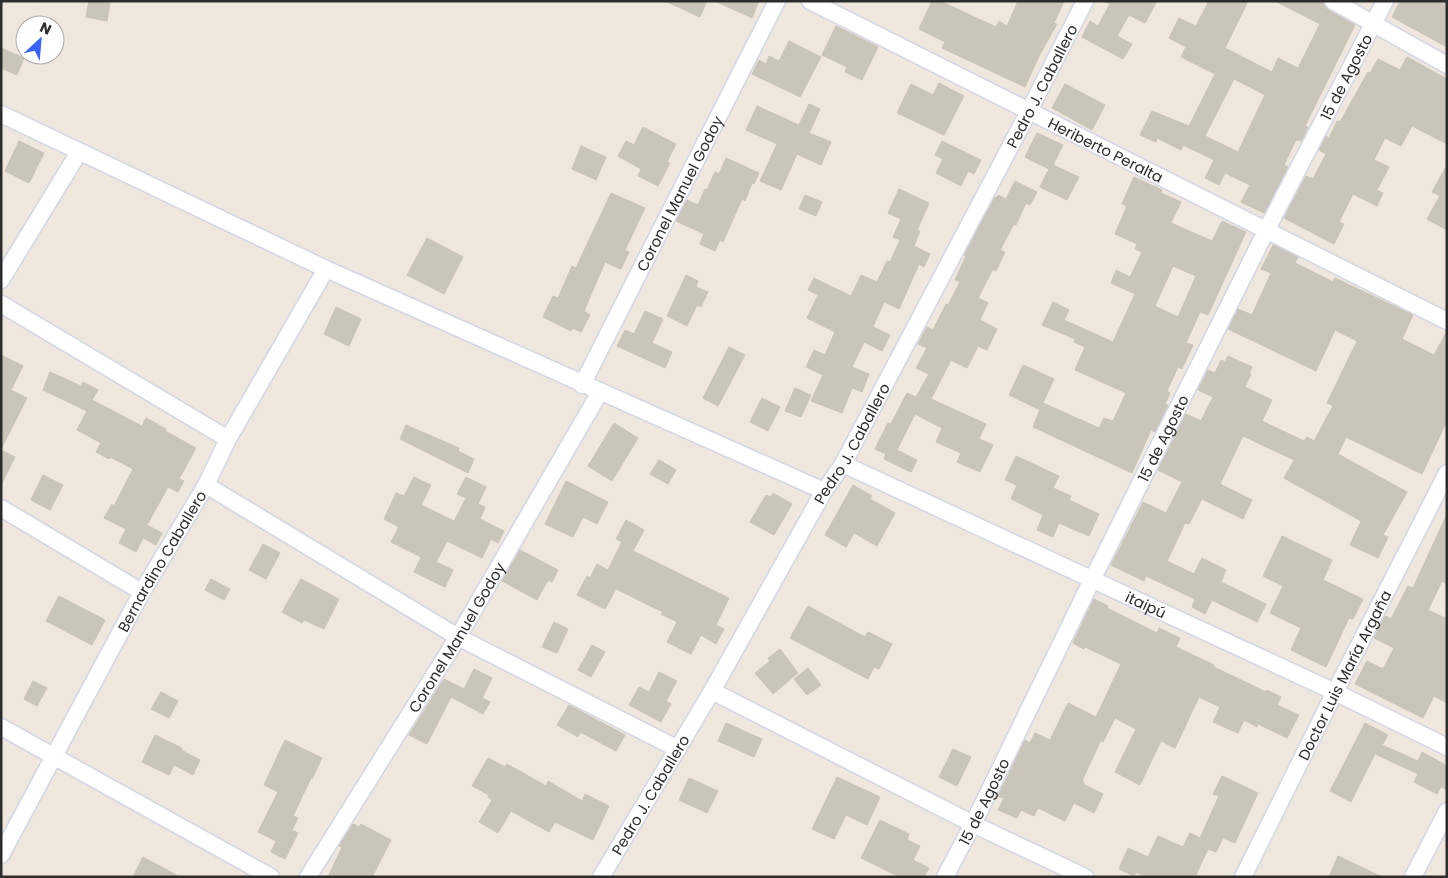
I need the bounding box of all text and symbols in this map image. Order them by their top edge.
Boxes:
north arrow [15,15,65,65]
text: N [37,17,55,40]
street label: Pedro J. Caballero [1001,20,1082,151]
street label: 15 de Agosto [1315,30,1377,124]
street label: Coronel Manuel Godoy [631,111,728,275]
street label: Heriberto Peralta [1045,112,1167,187]
street label: Pedro J. Caballero [808,379,894,508]
street label: 15 de Agosto [1132,391,1193,485]
street label: Bernardino Caballero [112,486,211,635]
street label: Coronel Manuel Godoy [403,558,510,716]
street label: itaipú [1122,586,1170,623]
street label: Doctor Luis María Argaña [1292,586,1396,763]
street label: Pedro J. Caballero [606,731,694,859]
street label: 15 de Agosto [953,754,1014,849]

